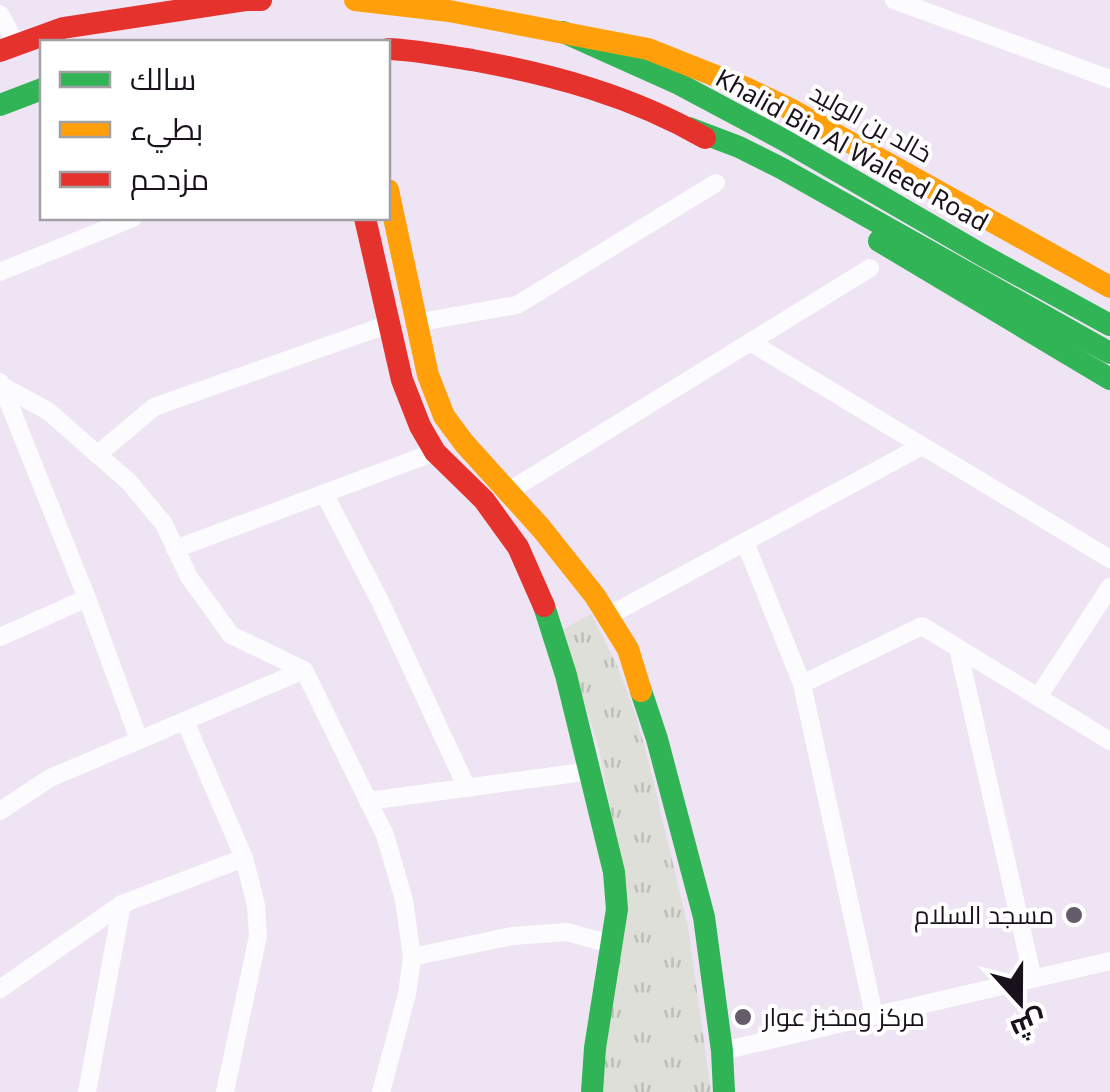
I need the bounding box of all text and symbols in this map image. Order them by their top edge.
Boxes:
legend [40,40,390,220]
text: سالك [130,58,196,99]
street label: Khalid Bin Al Waleed Road [710,60,995,238]
street label: خالد بن الوليد [805,75,938,170]
text: بطيء [130,108,203,153]
text: مزدحم [130,158,209,200]
place label: مسجد السلام [914,897,1054,933]
marker: مسجد السلام [1063,904,1085,926]
north arrow [970,952,1070,1052]
place label: مركز ومخبز عوار [761,999,925,1033]
text: ش [1006,1002,1053,1050]
marker: مركز ومخبز عوار [732,1006,754,1028]

